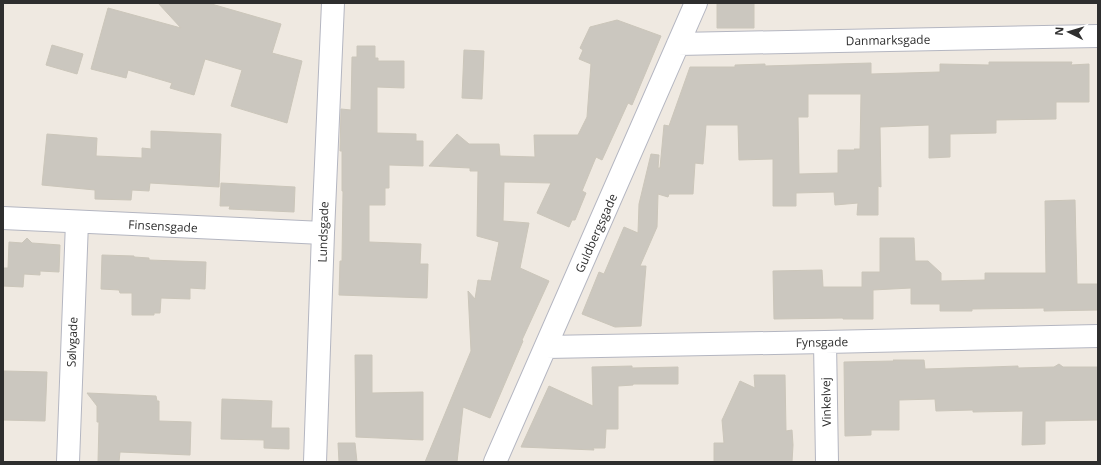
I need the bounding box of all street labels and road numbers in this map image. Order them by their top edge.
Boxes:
street label: Danmarksgade [846,31,931,49]
street label: Guldbergsgade [571,191,621,275]
street label: Lundsgade [313,201,333,263]
street label: Finsensgade [128,216,198,236]
street label: Sølvgade [63,316,81,367]
street label: Fynsgade [796,333,849,351]
street label: Vinkelvej [817,377,835,427]

